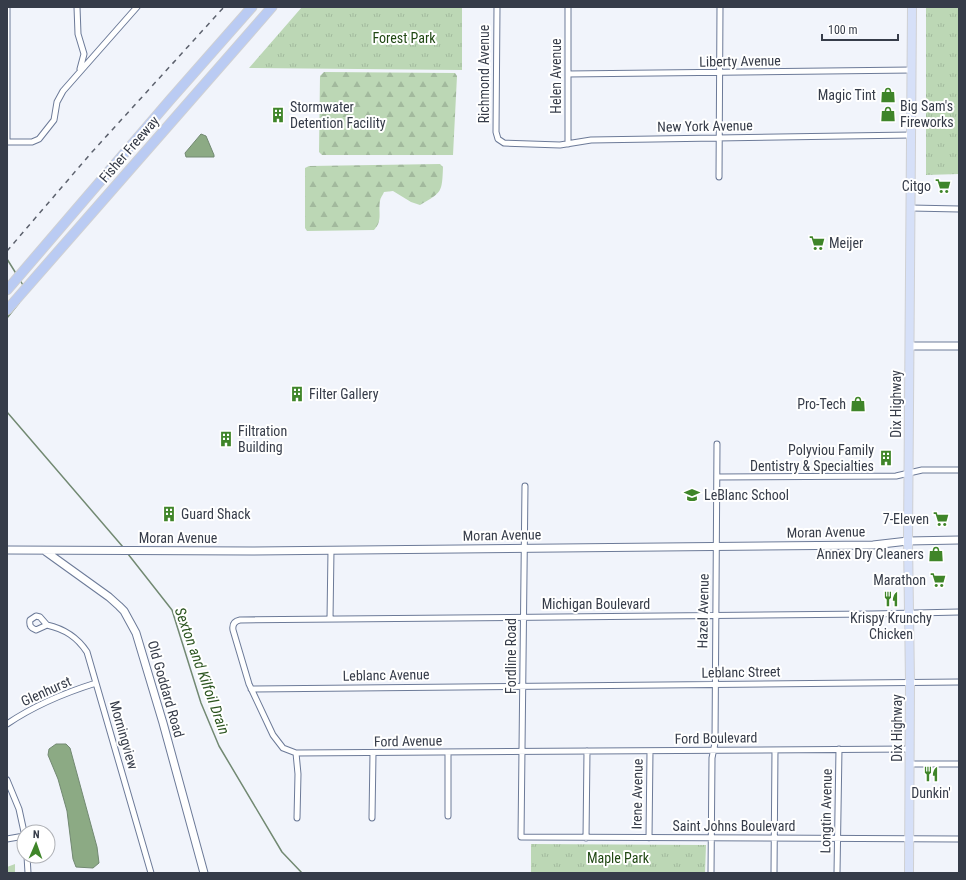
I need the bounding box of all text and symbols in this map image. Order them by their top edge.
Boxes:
scale bar [822,16,898,42]
text: 100 m [828,23,858,37]
street label: Richmond Avenue [476,24,492,123]
park label: Forest Park [372,30,436,46]
street label: Helen Avenue [548,38,564,114]
street label: Liberty Avenue [699,52,781,70]
shop icon: Magic Tint [879,86,897,104]
place label: Magic Tint [818,87,876,103]
place label: Big Sam's Fireworks [900,98,954,130]
place label: Stormwater Detention Facility [290,99,386,131]
shop icon: Big Sam's Fireworks [879,105,897,123]
building icon: Stormwater Detention Facility [269,106,287,124]
street label: Fisher Freeway [96,112,162,185]
street label: New York Avenue [657,117,753,135]
supermarket icon: Citgo [934,177,952,195]
place label: Citgo [902,178,931,194]
supermarket icon: Meijer [808,234,826,252]
place label: Meijer [829,235,863,251]
street label: Dix Highway [888,370,904,438]
building icon: Filter Gallery [288,385,306,403]
place label: Filter Gallery [309,386,379,402]
shop icon: Pro-Tech [849,395,867,413]
place label: Pro-Tech [797,396,846,412]
place label: Filtration Building [238,423,287,455]
building icon: Filtration Building [217,430,235,448]
place label: Polyviou Family Dentistry & Specialties [750,442,874,474]
building icon: Polyviou Family Dentistry & Specialties [877,449,895,467]
school or university icon: LeBlanc School [683,486,701,504]
place label: LeBlanc School [704,487,789,503]
building icon: Guard Shack [160,505,178,523]
place label: Guard Shack [181,506,251,522]
supermarket icon: 7-Eleven [932,510,950,528]
place label: 7-Eleven [883,511,929,527]
street label: Moran Avenue [787,523,866,541]
street label: Moran Avenue [463,526,542,544]
street label: Moran Avenue [139,530,218,546]
shop icon: Annex Dry Cleaners [927,545,945,563]
place label: Annex Dry Cleaners [817,546,924,562]
supermarket icon: Marathon [929,571,947,589]
place label: Marathon [873,572,926,588]
street label: Hazel Avenue [694,573,712,648]
restaurant icon: Krispy Krunchy Chicken [882,590,900,608]
street label: Michigan Boulevard [542,596,650,612]
water label: Sexton and Kilfoil Drain [171,605,233,737]
place label: Krispy Krunchy Chicken [850,610,932,642]
street label: Fordline Road [503,618,519,694]
street label: Old Goddard Road [145,639,187,739]
street label: Leblanc Street [701,663,781,681]
street label: Leblanc Avenue [342,666,430,684]
street label: Glenhurst [18,673,74,709]
street label: Dix Highway [889,694,905,762]
street label: Morningview [107,699,141,771]
street label: Ford Boulevard [675,729,757,747]
street label: Ford Avenue [374,732,443,750]
street label: Irene Avenue [628,758,646,830]
restaurant icon: Dunkin' [922,765,940,783]
street label: Longtin Avenue [817,768,835,854]
place label: Dunkin' [911,785,951,801]
street label: Saint Johns Boulevard [672,818,796,834]
north arrow [16,824,56,864]
text: N [33,828,40,841]
park label: Maple Park [587,850,650,866]

